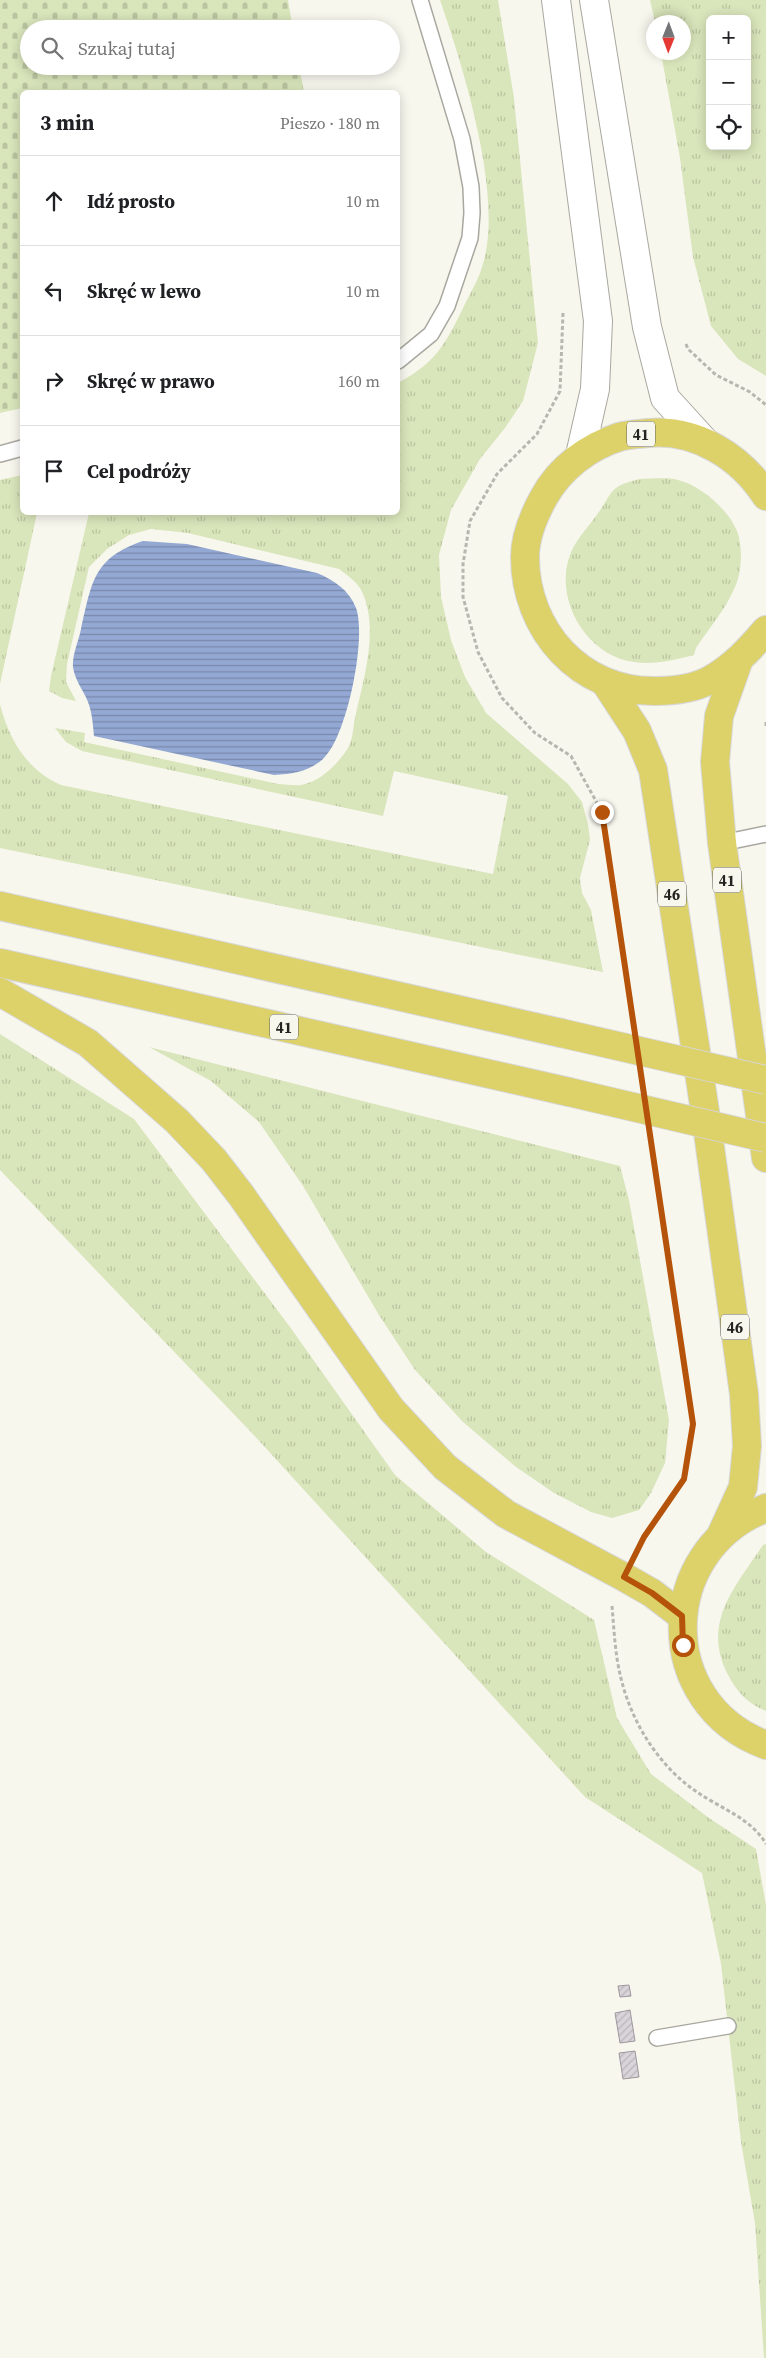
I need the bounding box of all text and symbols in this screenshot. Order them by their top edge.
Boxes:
north arrow [646,15,691,60]
map controls [706,15,751,150]
button: + [706,15,751,60]
search box [20,20,400,75]
icon: search [38,34,66,62]
text: Szukaj tutaj [78,35,176,61]
button: − [706,60,751,105]
button: locate [706,105,751,150]
text: 3 min [40,108,95,137]
text: Pieszo · 180 m [280,112,380,134]
icon: ahead [40,187,68,215]
text: Idź prosto [87,188,175,214]
text: 10 m [346,190,380,212]
icon: left [40,277,68,305]
text: Skręć w lewo [87,278,201,304]
text: 10 m [346,280,380,302]
icon: right [40,367,68,395]
text: Skręć w prawo [87,368,215,394]
text: 160 m [338,370,380,392]
road number: 41 [627,422,655,446]
icon: arrive [40,457,68,485]
text: Cel podróży [87,458,191,484]
route end [591,801,614,824]
road number: 41 [713,868,741,892]
road number: 46 [658,882,686,906]
road number: 41 [270,1014,298,1040]
road number: 46 [721,1314,749,1340]
route start [672,1634,695,1657]

